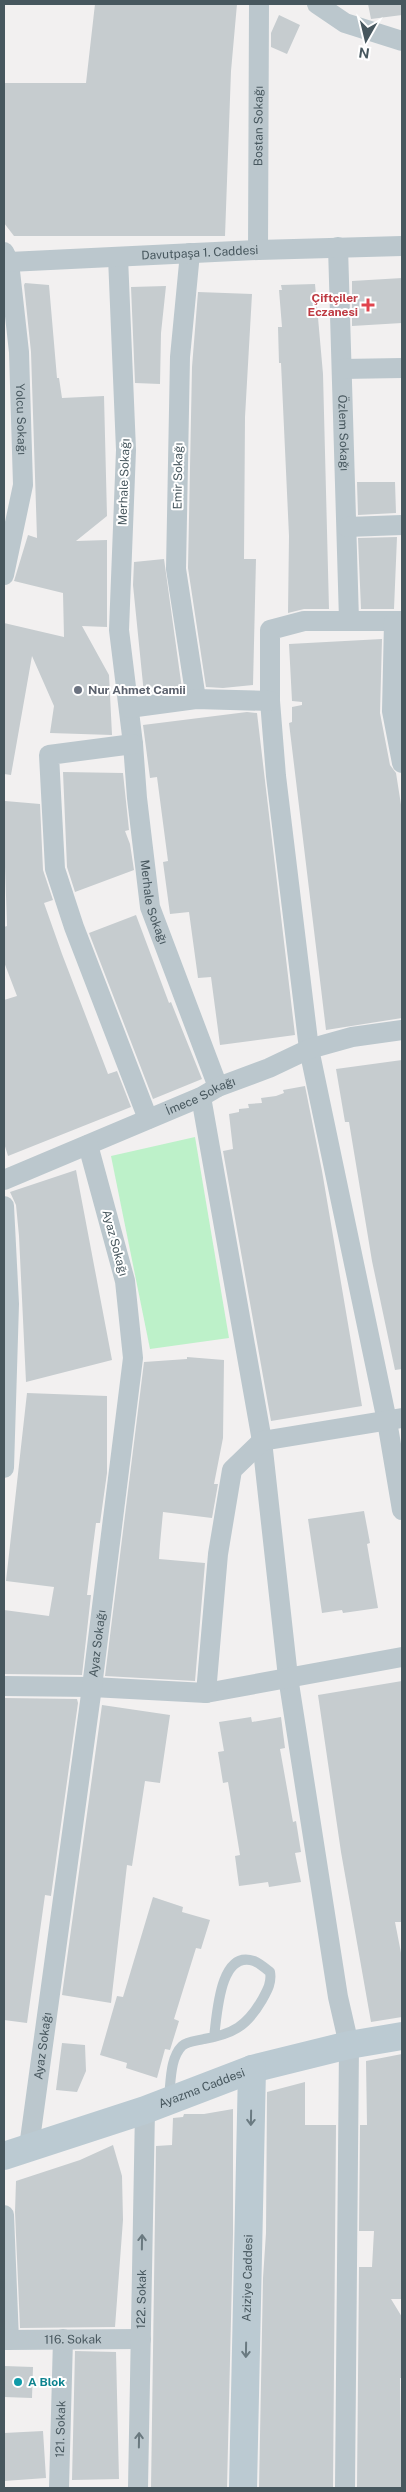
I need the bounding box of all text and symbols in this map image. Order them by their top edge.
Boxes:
north arrow [341,15,391,65]
text: N [358,44,371,62]
street label: Bostan Sokağı [251,86,266,166]
street label: Davutpaşa 1. Caddesi [141,243,259,263]
place label: Çiftçiler Eczanesi [308,291,358,319]
marker: Çiftçiler Eczanesi [362,299,374,311]
street label: Yolcu Sokağı [13,383,29,455]
street label: Özlem Sokağı [335,394,352,471]
street label: Merhale Sokağı [115,438,133,526]
street label: Emir Sokağı [170,443,186,509]
place label: Nur Ahmet Camii [88,683,186,697]
marker: Nur Ahmet Camii [72,684,84,696]
street label: Merhale Sokağı [137,859,170,946]
street label: İmece Sokağı [164,1074,237,1118]
street label: Ayaz Sokağı [99,1208,131,1278]
street label: Ayaz Sokağı [86,1609,109,1678]
street label: Ayaz Sokağı [31,2011,54,2081]
street label: Ayazma Caddesi [156,2065,247,2111]
one-way arrow [246,2110,256,2126]
one-way arrow [137,2234,147,2250]
street label: Aziziye Caddesi [240,2234,255,2322]
street label: 122. Sokak [134,2269,149,2329]
street label: 116. Sokak [44,2332,102,2347]
one-way arrow [241,2342,251,2358]
place label: A Blok [28,2375,65,2389]
marker: A Blok [12,2376,24,2388]
street label: 121. Sokak [53,2400,68,2458]
one-way arrow [134,2432,144,2448]

